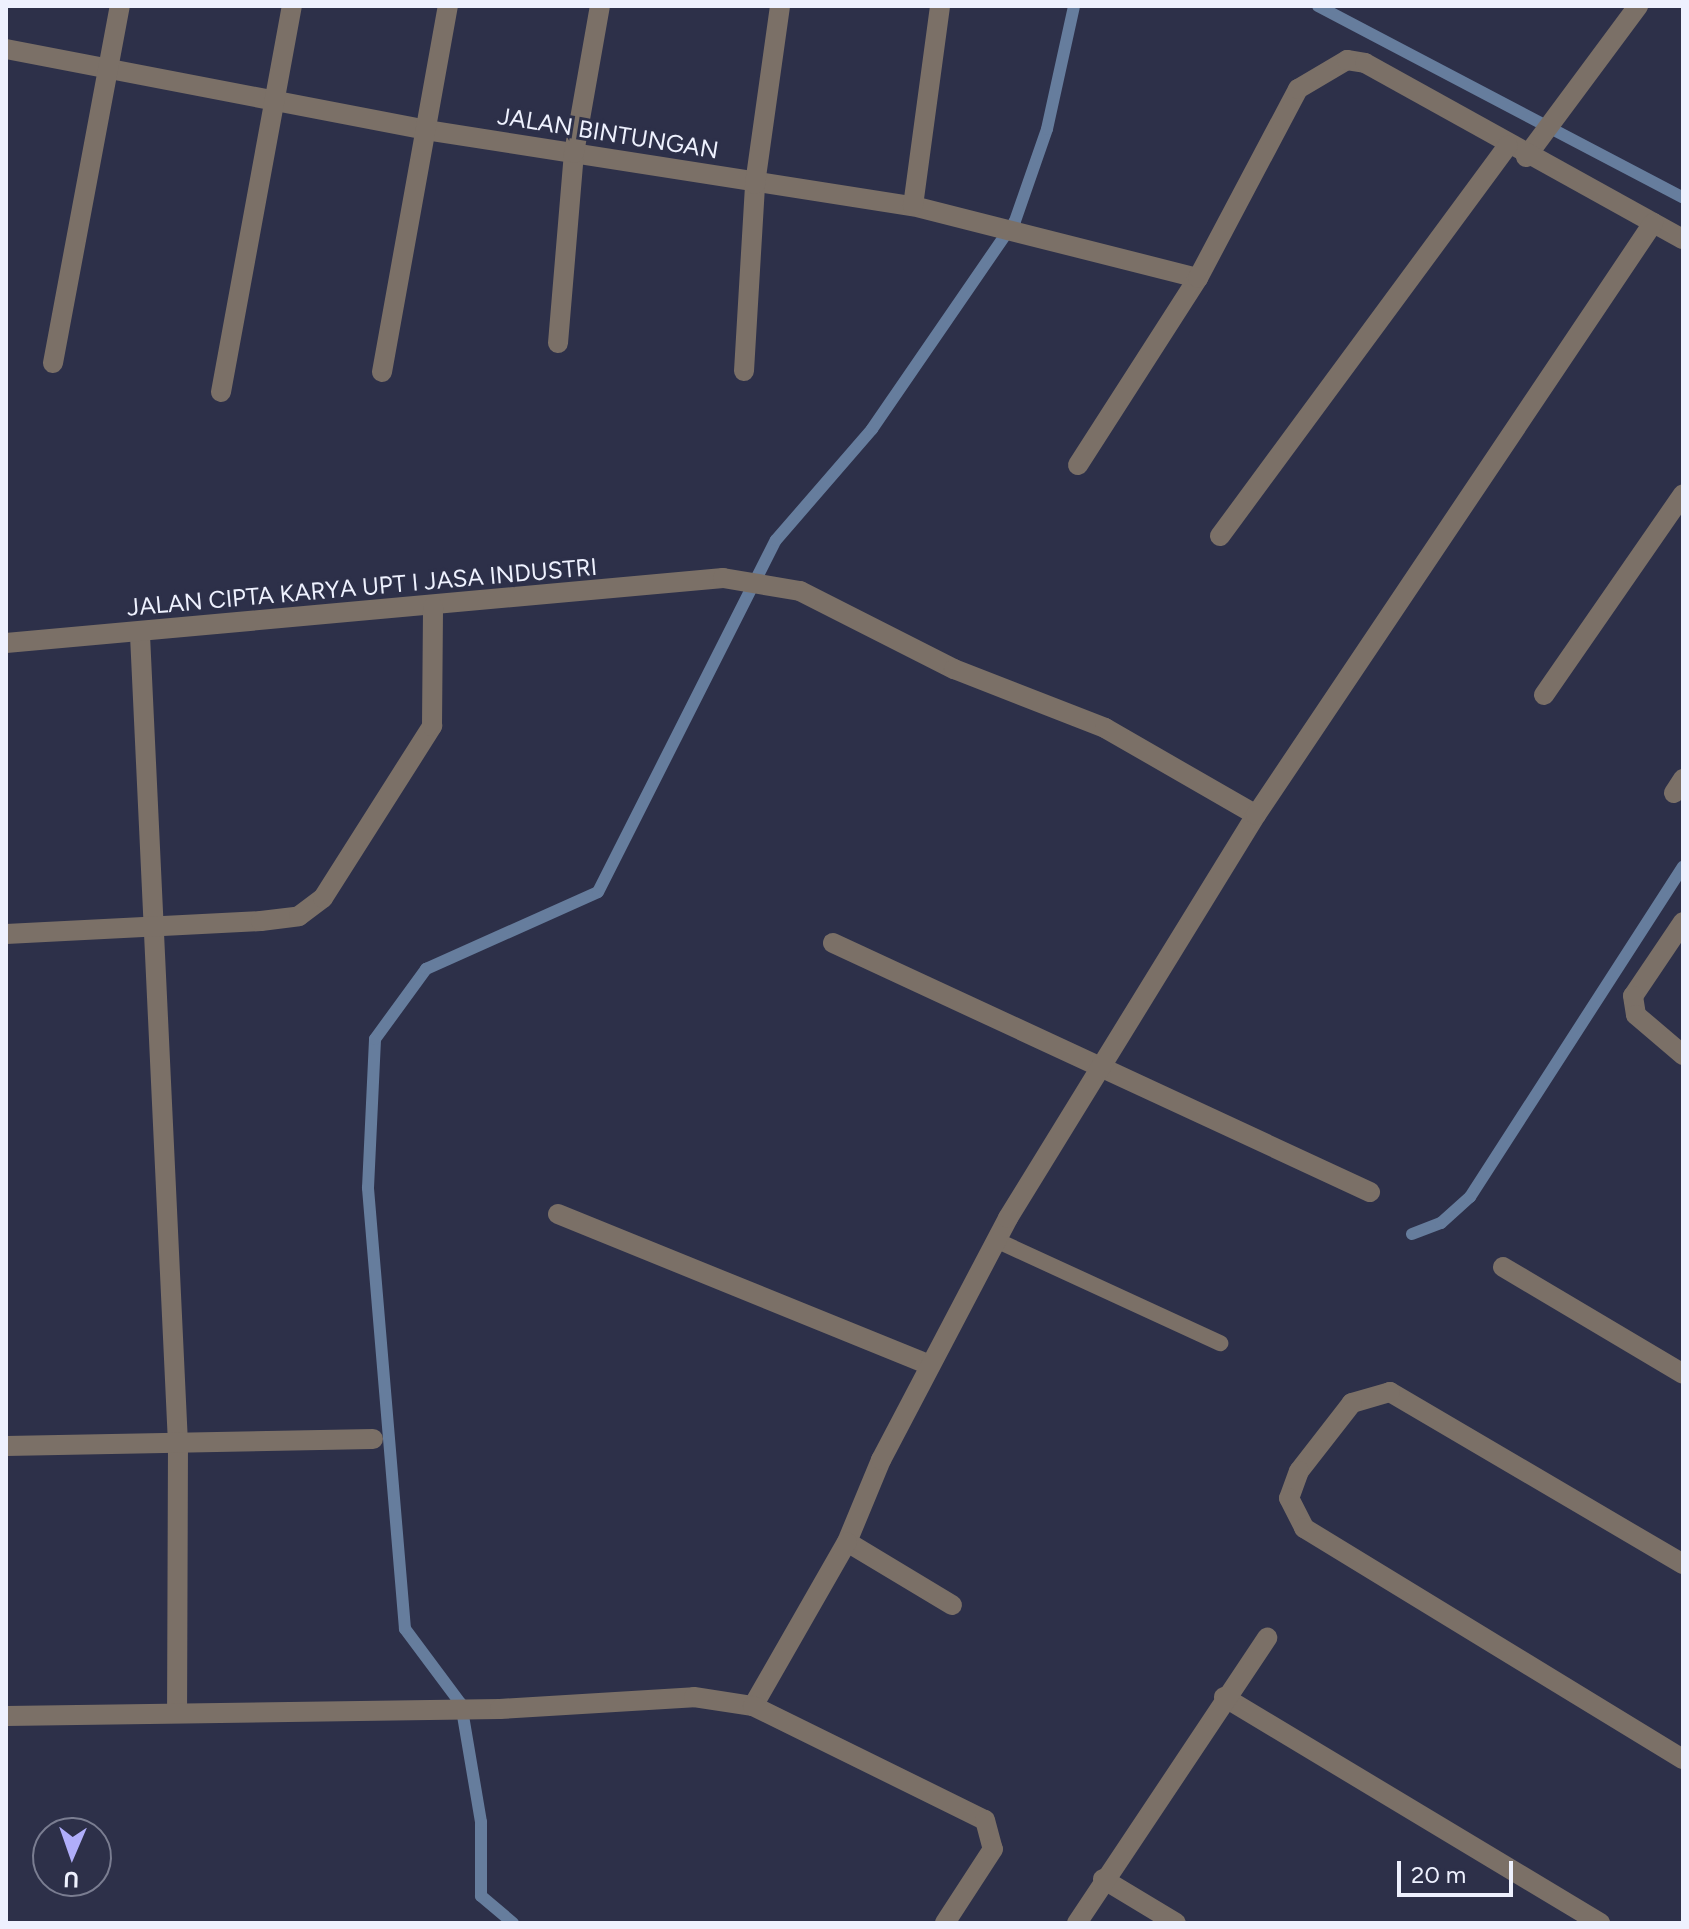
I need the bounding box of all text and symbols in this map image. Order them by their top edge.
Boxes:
street label: JALAN BINTUNGAN [495,101,721,165]
street label: JALAN CIPTA KARYA UPT I JASA INDUSTRI [126,552,598,622]
north arrow [32,1817,112,1897]
scale bar [1401,1845,1517,1895]
text: 20 m [1411,1860,1466,1889]
text: U [63,1866,79,1893]

